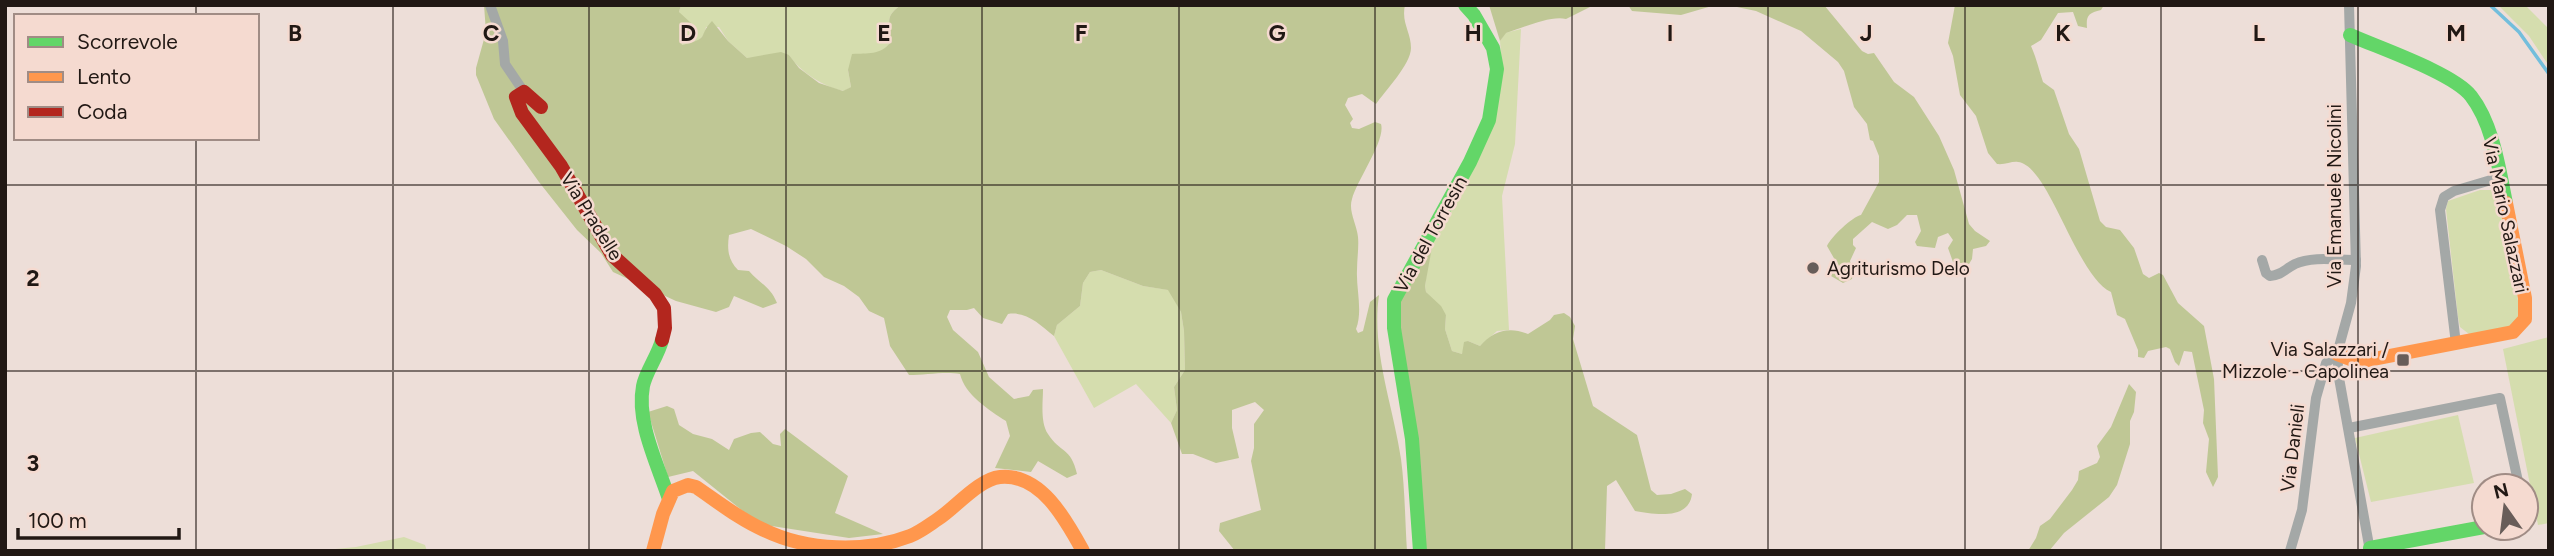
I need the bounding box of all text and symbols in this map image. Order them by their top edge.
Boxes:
legend [14,14,259,140]
text: B [288,19,302,47]
text: C [483,19,500,47]
text: D [680,19,696,47]
text: E [877,19,891,47]
text: F [1075,19,1088,47]
text: G [1268,19,1286,47]
text: H [1464,19,1482,47]
text: I [1667,19,1673,47]
text: J [1860,19,1872,47]
text: K [2055,19,2071,47]
text: L [2253,19,2265,47]
text: M [2446,19,2466,47]
text: Scorrevole [77,29,178,54]
text: Lento [77,64,131,89]
text: Coda [77,99,127,124]
street label: Via Emanuele Nicolini [2323,104,2346,288]
street label: Via Mario Salazzari [2478,135,2533,295]
street label: Via Pradelle [556,168,628,264]
street label: Via del Torresin [1389,172,1472,297]
place label: Agriturismo Delo [1827,257,1970,280]
marker: Agriturismo Delo [1805,260,1821,276]
text: 2 [26,264,40,292]
place label: Via Salazzari / Mizzole - Capolinea [2222,338,2390,383]
marker: Via Salazzari / Mizzole - Capolinea [2395,352,2411,368]
street label: Via Danieli [2276,403,2309,493]
text: 3 [27,449,39,477]
north arrow [2470,472,2540,542]
text: N [2491,478,2511,504]
scale bar [18,496,178,540]
text: 100 m [28,508,87,533]

